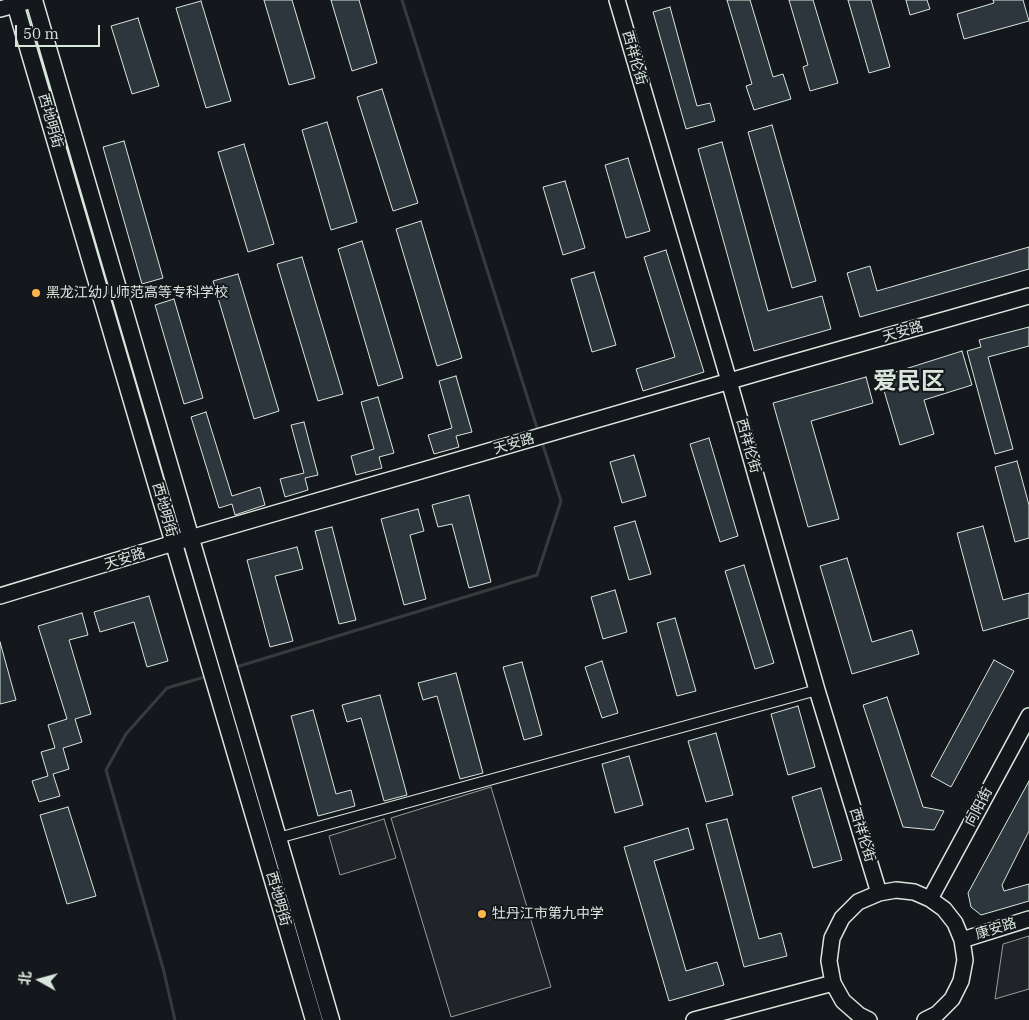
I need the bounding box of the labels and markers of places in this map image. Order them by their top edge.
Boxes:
place label: 黑龙江幼儿师范高等专科学校 [46,285,228,301]
marker: 黑龙江幼儿师范高等专科学校 [30,287,42,299]
place label: 牡丹江市第九中学 [492,906,604,922]
marker: 牡丹江市第九中学 [476,908,488,920]

